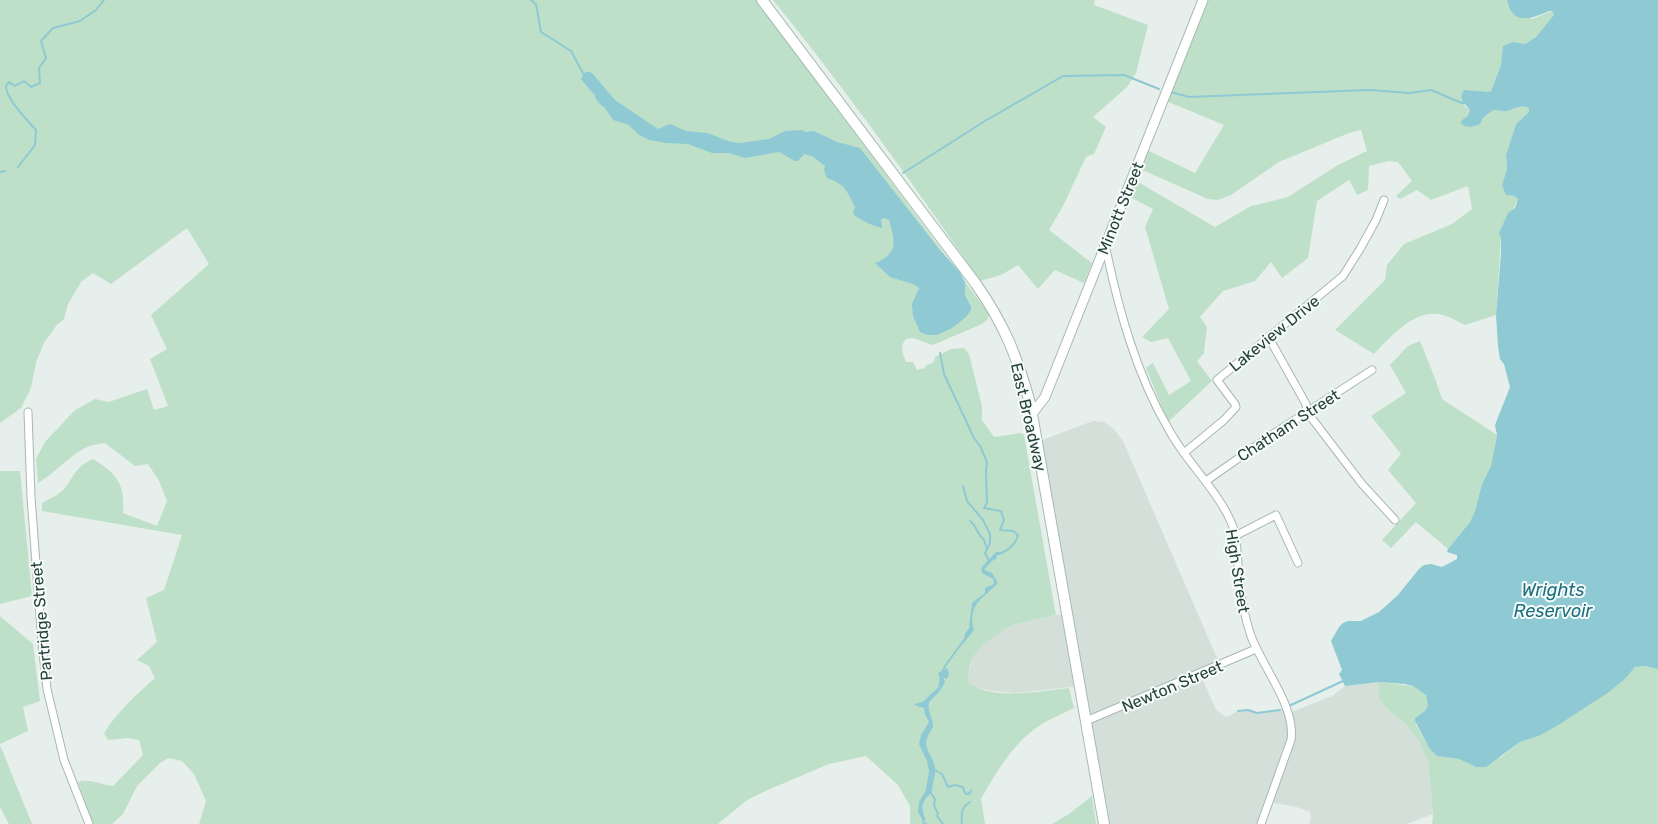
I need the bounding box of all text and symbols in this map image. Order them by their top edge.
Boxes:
street label: Minott Street [1093,159,1148,257]
street label: Lakeview Drive [1225,291,1323,376]
street label: East Broadway [1007,361,1050,474]
street label: Chatham Street [1233,385,1343,466]
street label: High Street [1221,528,1254,614]
street label: Partridge Street [27,561,56,681]
water label: Wrights Reservoir [1514,579,1594,622]
street label: Newton Street [1119,657,1226,716]

